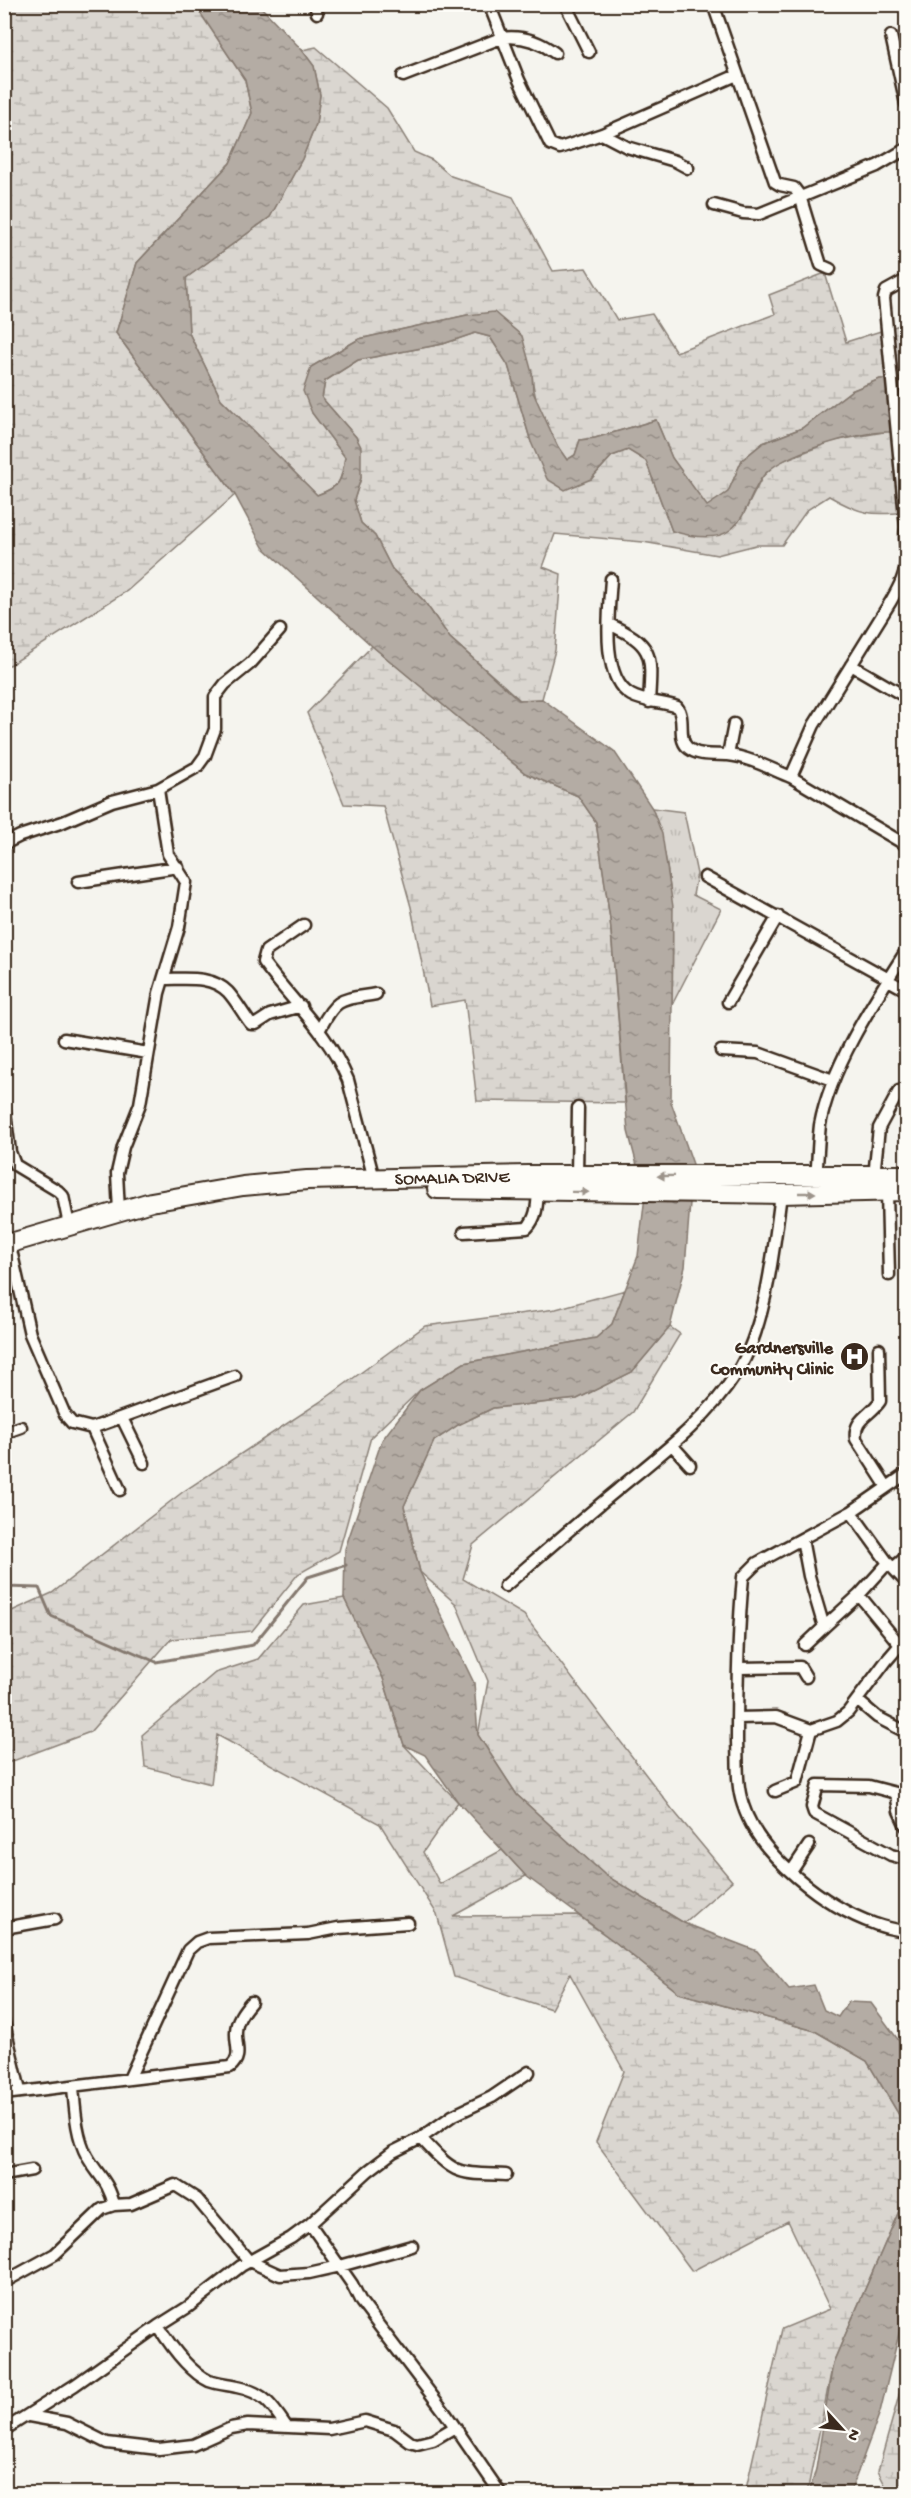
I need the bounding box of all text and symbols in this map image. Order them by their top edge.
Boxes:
street label: SOMALIA DRIVE [395,1167,511,1191]
one-way arrow [657,1171,676,1181]
one-way arrow [571,1187,590,1196]
one-way arrow [797,1189,816,1198]
place label: Gardnersville Community Clinic [710,1339,834,1381]
hospital icon: Gardnersville Community Clinic [838,1341,870,1373]
north arrow [812,2399,872,2459]
text: N [841,2425,863,2444]

